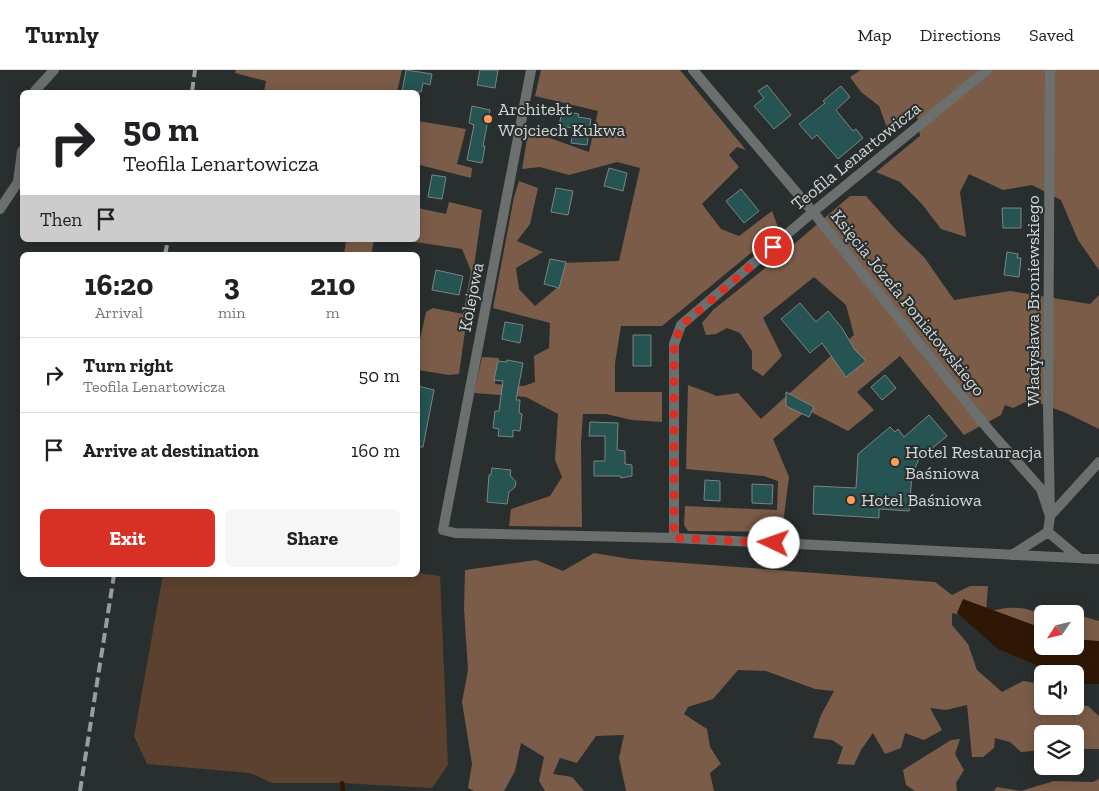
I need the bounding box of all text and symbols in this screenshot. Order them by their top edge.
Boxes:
text: Turnly [25,20,99,49]
text: Map [857,24,892,46]
text: Directions [920,24,1001,46]
text: Saved [1029,24,1074,46]
street label: Teofila Lenartowicza [787,97,925,215]
place label: Architekt Wojciech Kukwa [498,98,626,141]
text: 50 m [123,108,199,150]
icon: right [40,110,105,175]
marker: Architekt Wojciech Kukwa [482,113,494,125]
text: Teofila Lenartowicza [123,150,319,177]
street label: Władysława Broniewskiego [1022,195,1044,407]
icon: arrive [92,205,120,233]
street label: Księcia Józefa Poniatowskiego [826,205,990,401]
text: Then [40,208,82,231]
pin [752,226,794,268]
icon: arrive [759,233,787,261]
street label: Kolejowa [454,260,489,333]
text: 16:20 [84,267,154,303]
text: 3 [224,267,240,303]
text: 210 [310,267,355,303]
text: Arrival [95,303,143,322]
text: min [218,303,245,322]
text: m [326,303,340,322]
text: Turn right [83,354,173,377]
icon: right [40,361,68,389]
text: 50 m [359,364,400,387]
text: Teofila Lenartowicza [83,377,225,396]
icon: arrive [40,436,68,464]
text: Arrive at destination [83,439,259,462]
text: 160 m [351,439,400,462]
place label: Hotel Restauracja Baśniowa [905,441,1042,484]
marker: Hotel Restauracja Baśniowa [889,456,901,468]
place label: Hotel Baśniowa [861,489,982,511]
marker: Hotel Baśniowa [845,494,857,506]
button: Exit [40,509,215,567]
button: Share [225,509,400,567]
position arrow [747,516,799,568]
north arrow [1034,605,1084,655]
map controls [1034,605,1084,775]
button: sound [1034,665,1084,715]
button: layers [1034,725,1084,775]

